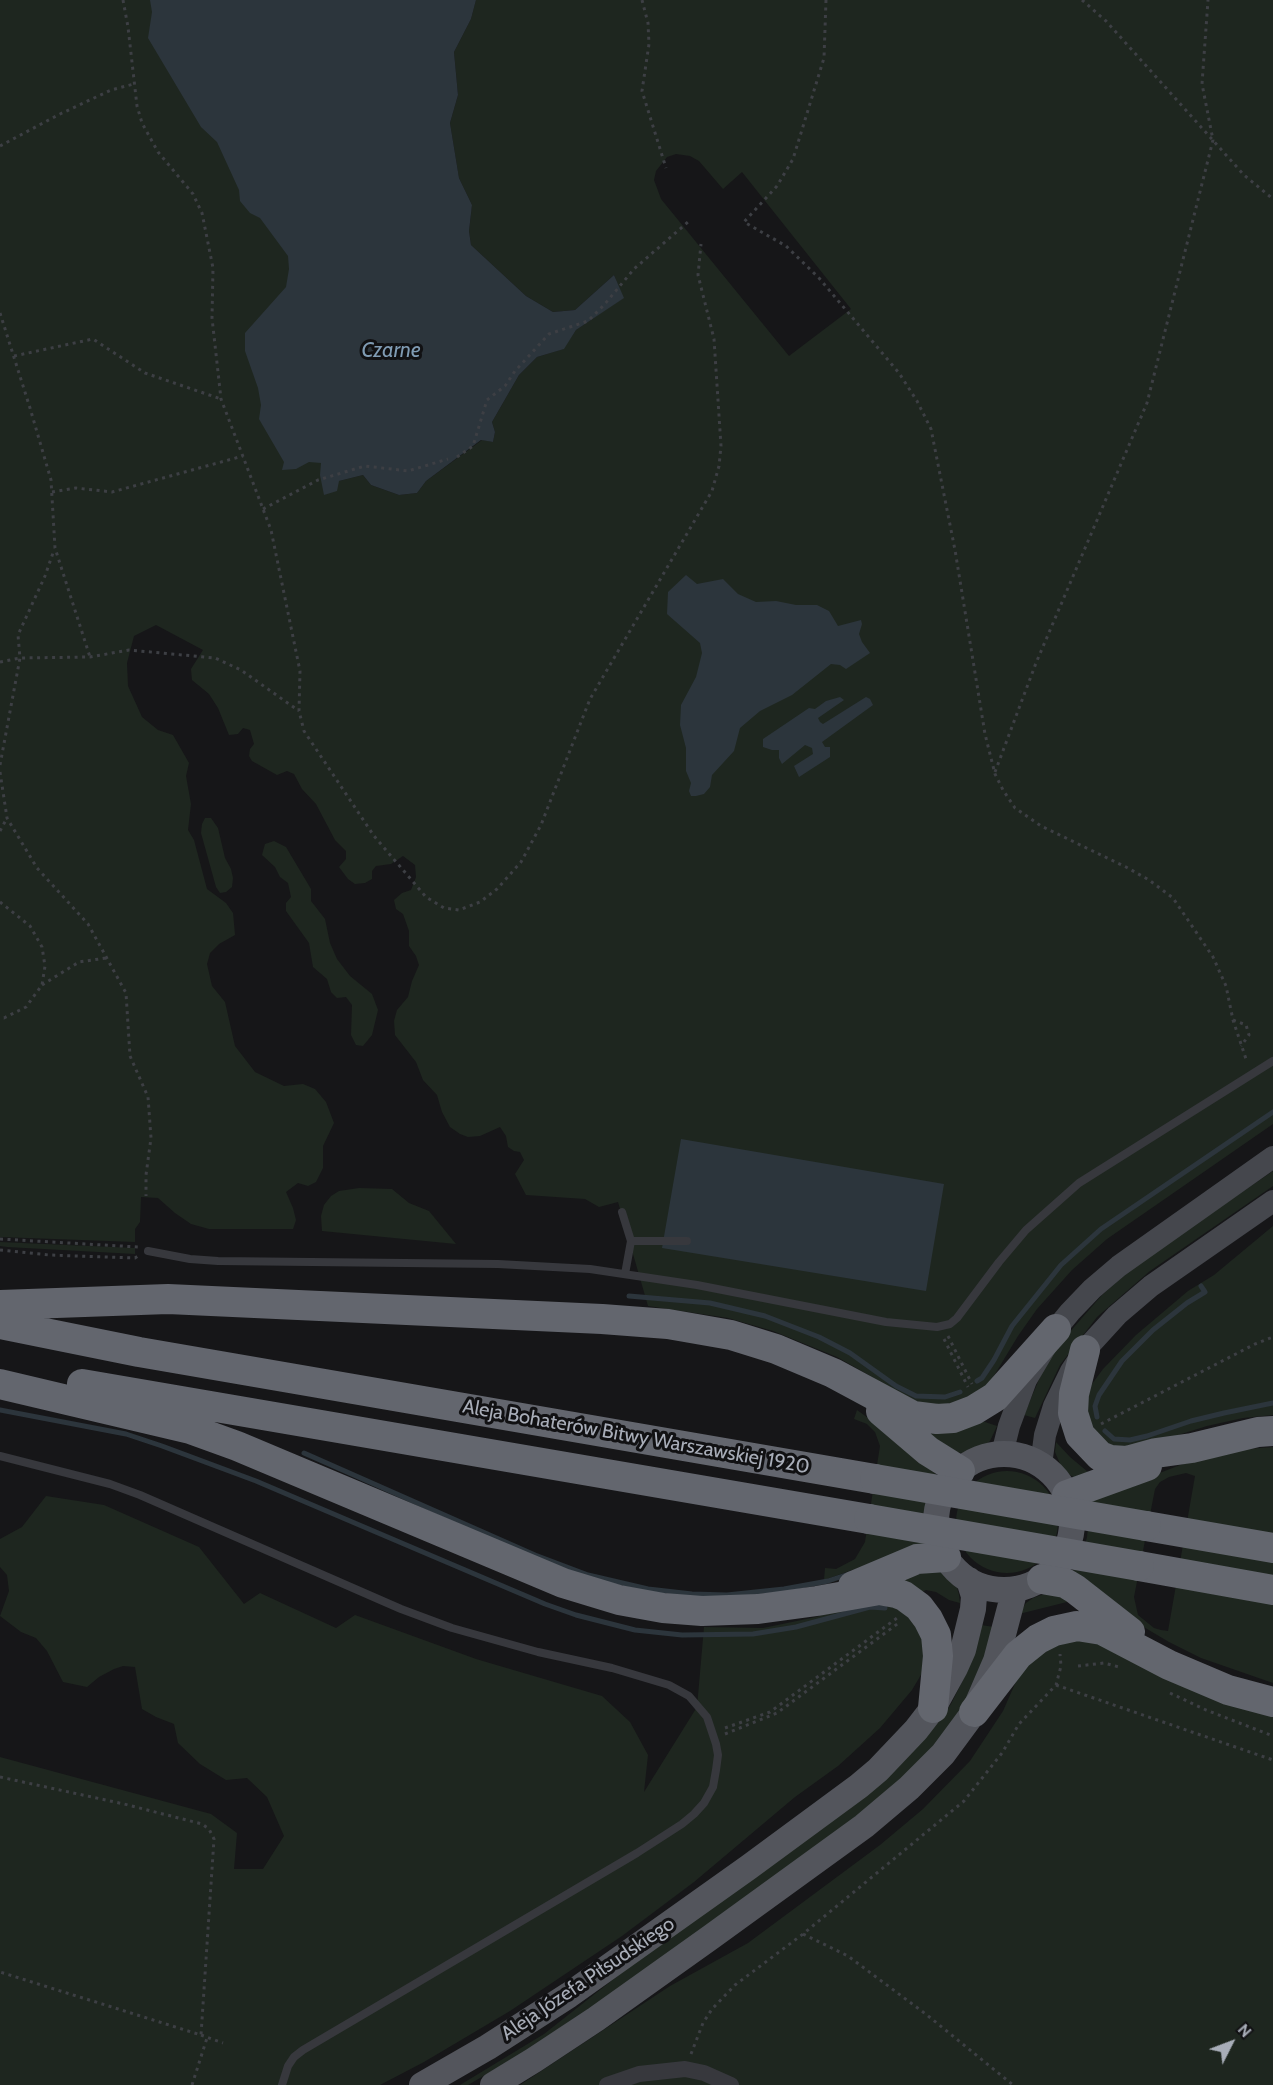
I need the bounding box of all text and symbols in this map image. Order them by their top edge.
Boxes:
water label: Czarne [361,338,421,364]
street label: Aleja Bohaterów Bitwy Warszawskiej 1920 [461,1395,811,1479]
street label: Aleja Józefa Piłsudskiego [497,1912,679,2046]
north arrow [1201,2013,1261,2073]
text: N [1234,2020,1256,2041]

